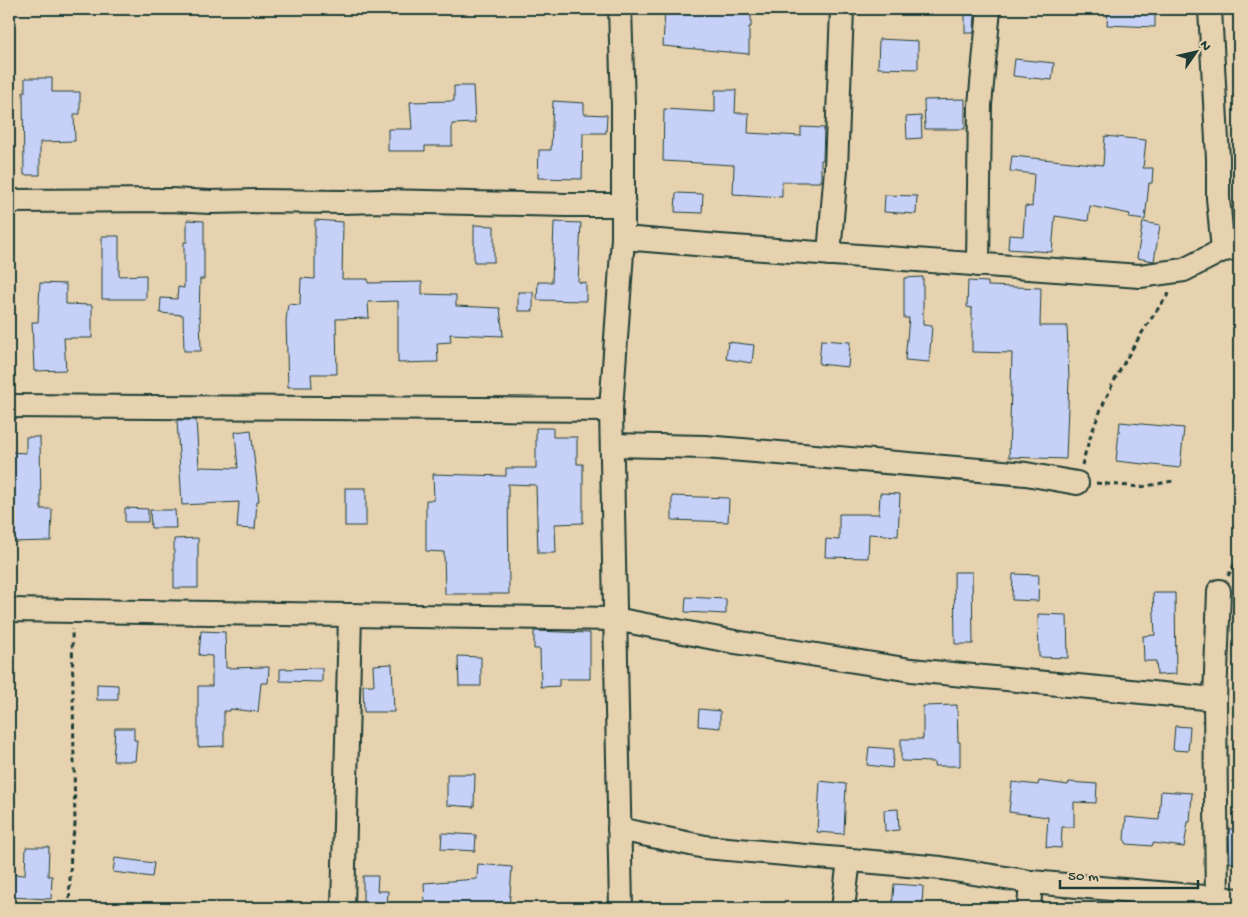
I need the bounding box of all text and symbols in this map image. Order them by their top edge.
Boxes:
north arrow [1170,28,1220,78]
text: N [1195,38,1214,55]
scale bar [1060,857,1198,889]
text: 50 m [1068,868,1099,886]

